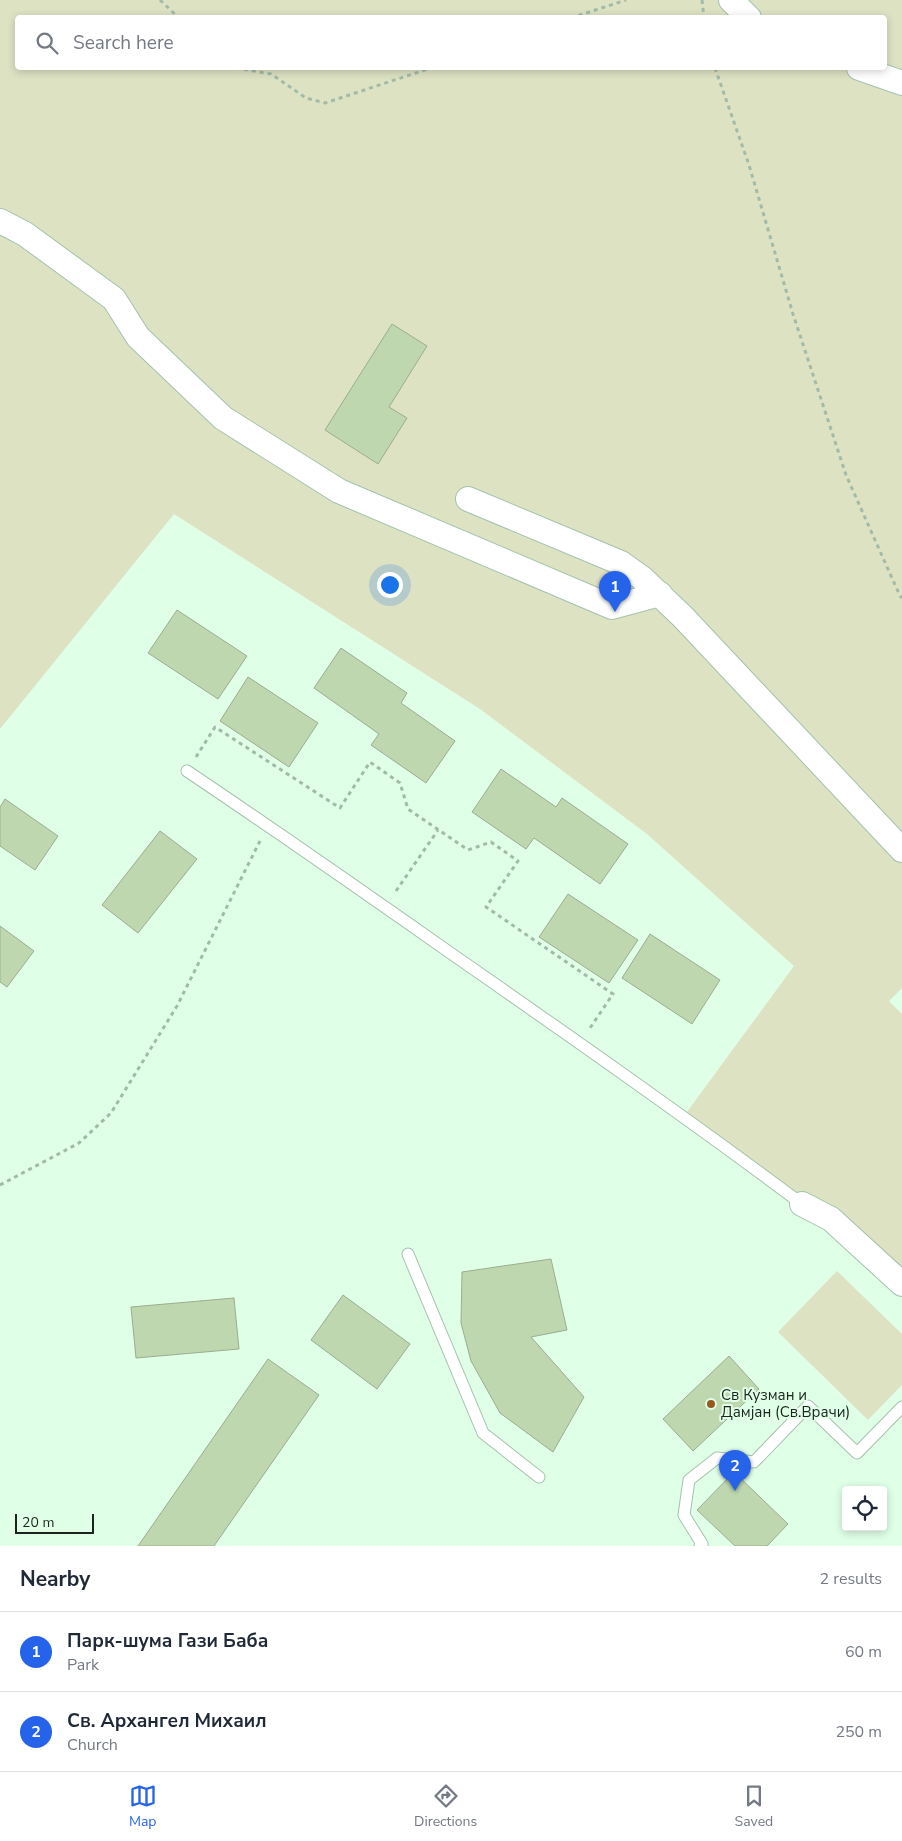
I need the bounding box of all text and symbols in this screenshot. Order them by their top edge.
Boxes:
search box [15,15,887,70]
icon: search [33,29,61,57]
text: Search here [73,30,174,56]
pin: 1 [599,571,631,612]
your location [377,572,403,598]
place label: Св Кузман и Дамјан (Св.Врачи) [721,1385,850,1422]
marker: Св Кузман и Дамјан (Св.Врачи) [705,1398,717,1410]
pin: 2 [719,1450,751,1491]
map controls [842,1486,887,1531]
button: locate [842,1486,887,1531]
scale bar [15,1511,94,1534]
text: 20 m [22,1513,54,1532]
text: Nearby [20,1565,90,1593]
text: 2 results [820,1568,882,1590]
text: Парк-шума Гази Баба [67,1628,268,1654]
text: 1 [31,1641,41,1663]
text: 60 m [845,1641,882,1663]
text: Park [67,1654,99,1676]
text: Св. Архангел Михаил [67,1708,267,1734]
text: 2 [31,1721,41,1743]
text: 250 m [835,1721,882,1743]
text: Church [67,1734,118,1756]
tab: Map [129,1782,157,1831]
tab: Directions [414,1782,477,1831]
tab: Saved [735,1782,773,1831]

